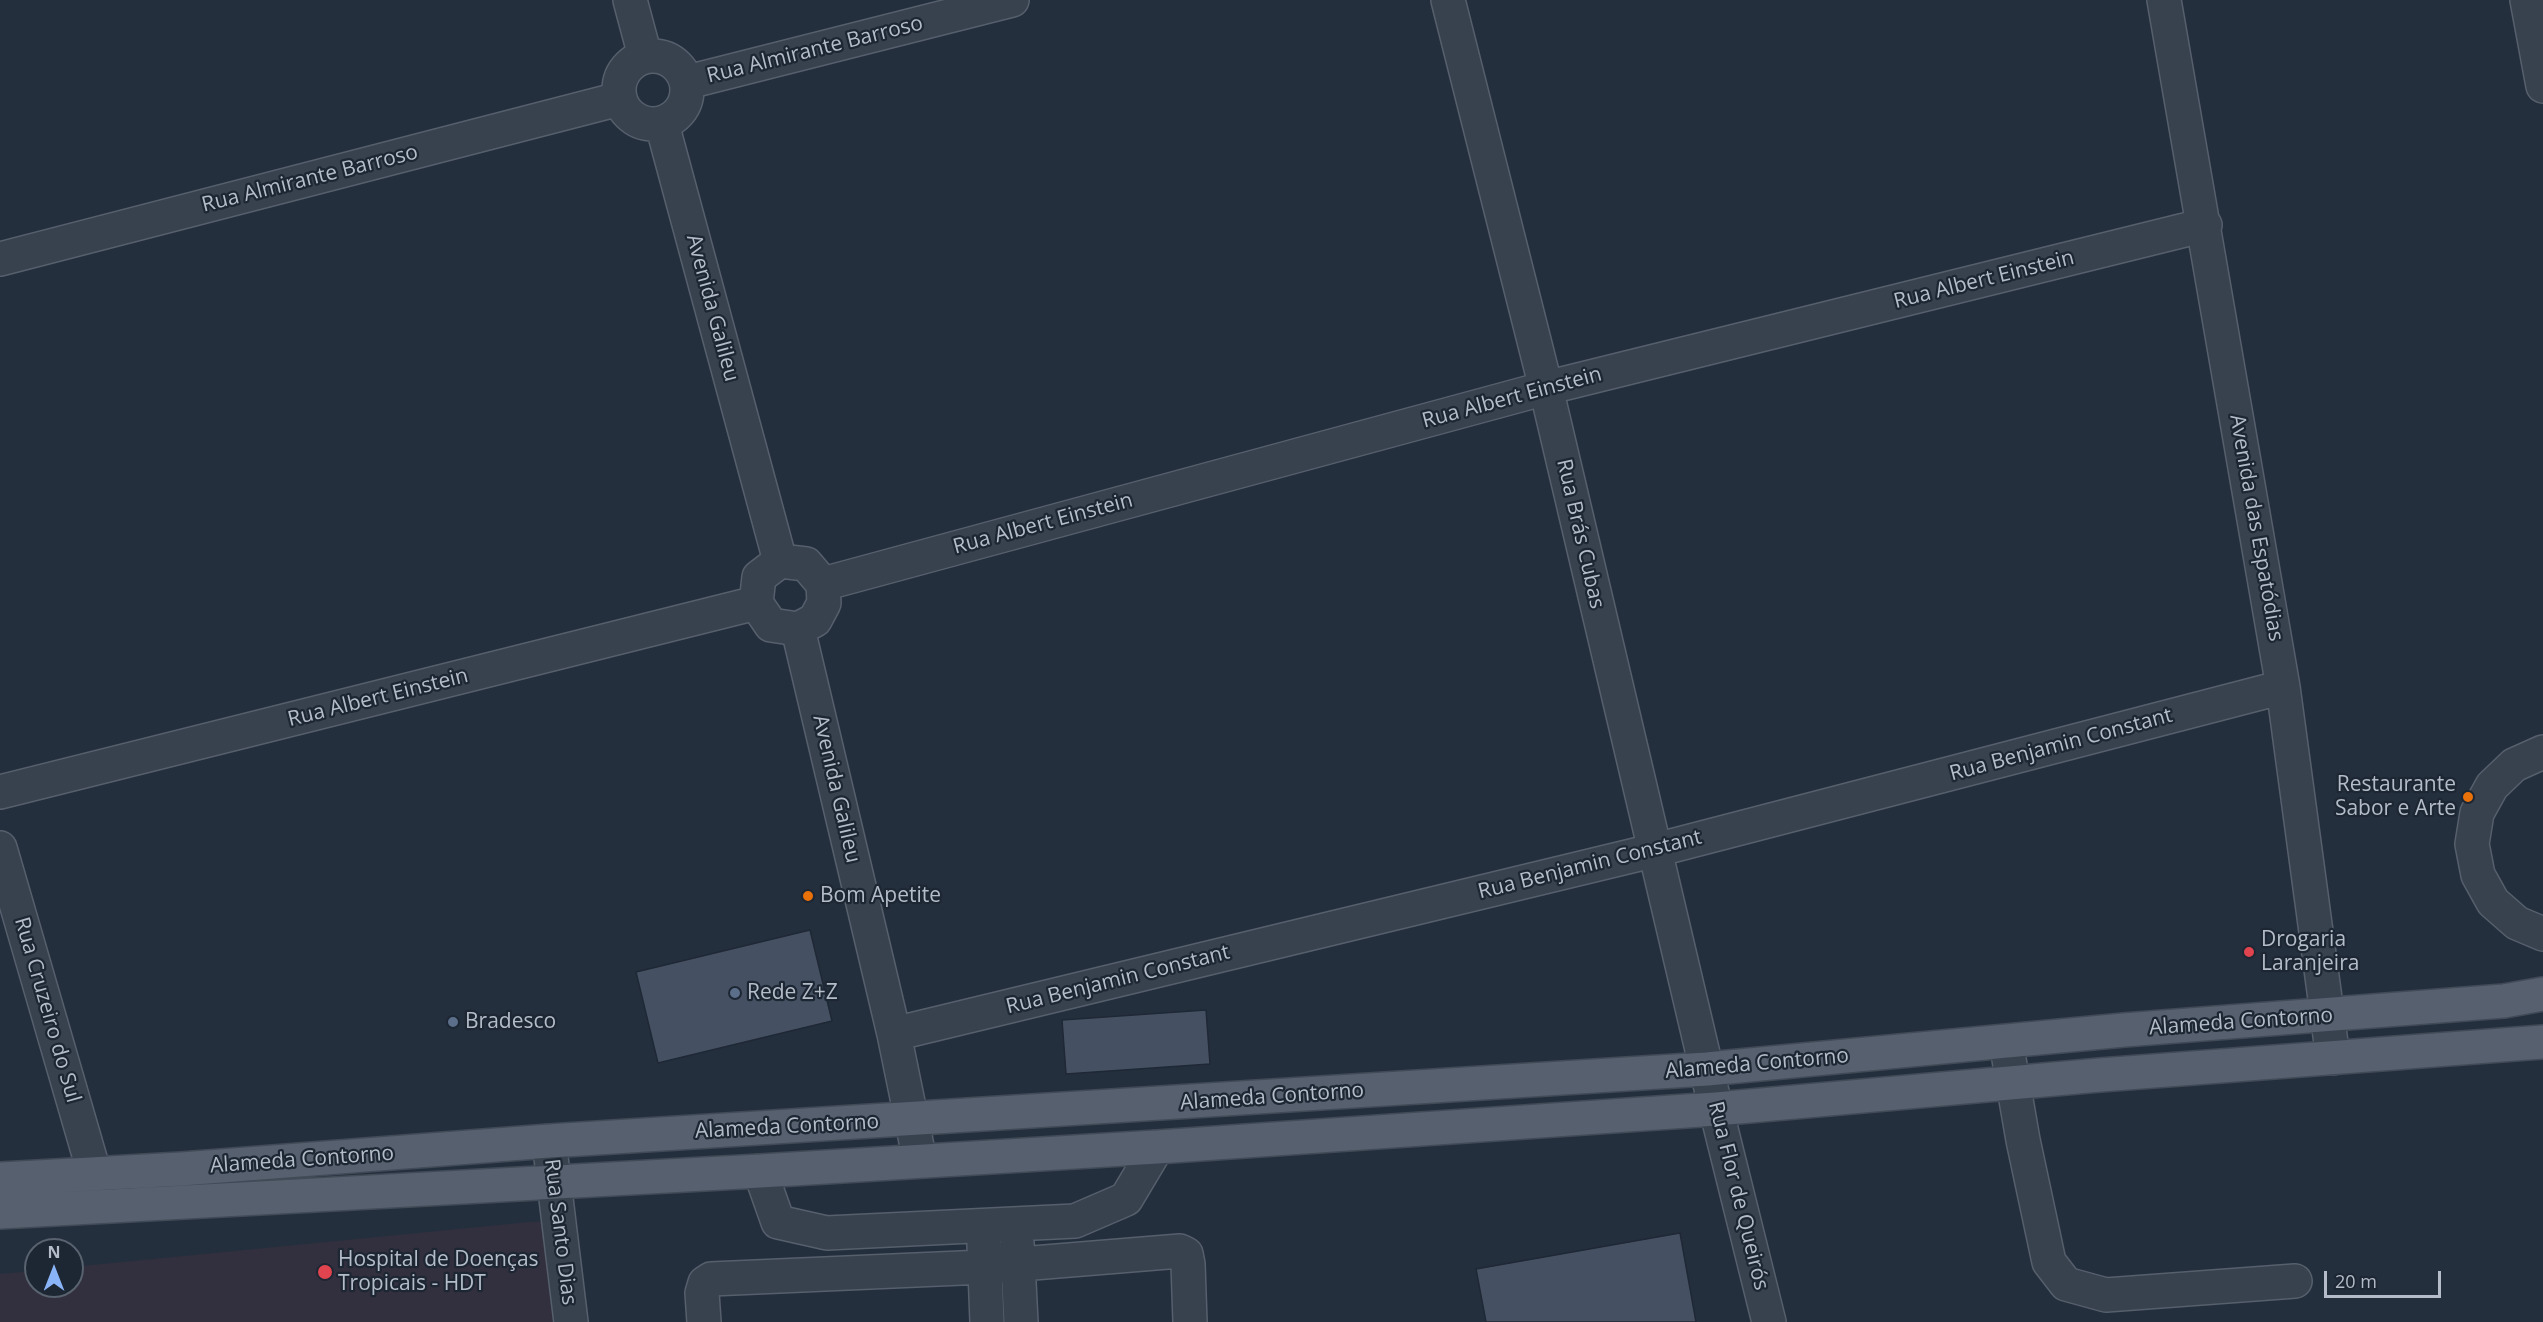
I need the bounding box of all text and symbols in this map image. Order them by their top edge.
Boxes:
street label: Rua Almirante Barroso [704,11,926,89]
street label: Rua Almirante Barroso [199,140,421,218]
street label: Avenida Galileu [680,232,744,384]
street label: Rua Albert Einstein [1891,245,2077,315]
street label: Rua Albert Einstein [1419,362,1605,434]
street label: Avenida das Espatódias [2224,413,2288,643]
street label: Rua Brás Cubas [1551,457,1609,611]
street label: Rua Albert Einstein [950,488,1136,560]
street label: Rua Albert Einstein [285,663,471,733]
street label: Rua Benjamin Constant [1947,703,2175,787]
street label: Avenida Galileu [807,712,865,866]
place label: Restaurante Sabor e Arte [2335,772,2456,822]
marker: Restaurante Sabor e Arte [2461,790,2475,804]
street label: Rua Benjamin Constant [1476,825,1704,905]
place label: Bom Apetite [820,883,941,909]
marker: Bom Apetite [801,889,815,903]
street label: Rua Cruzeiro do Sul [8,914,86,1106]
place label: Drogaria Laranjeira [2261,927,2359,977]
street label: Rua Benjamin Constant [1004,940,1232,1020]
marker: Drogaria Laranjeira [2242,945,2256,959]
place label: Rede Z+Z [747,980,838,1006]
marker: Rede Z+Z [728,986,742,1000]
street label: Alameda Contorno [2148,1003,2334,1041]
place label: Bradesco [465,1009,556,1035]
marker: Bradesco [446,1015,460,1029]
street label: Alameda Contorno [1664,1043,1850,1085]
street label: Alameda Contorno [1179,1078,1365,1116]
street label: Rua Flor de Queirós [1702,1099,1774,1293]
street label: Alameda Contorno [694,1110,880,1144]
street label: Alameda Contorno [209,1141,395,1179]
street label: Rua Santo Dias [539,1158,581,1306]
north arrow [24,1238,84,1298]
text: N [47,1241,61,1263]
place label: Hospital de Doenças Tropicais - HDT [338,1247,539,1297]
scale bar [2327,1259,2444,1297]
marker: Hospital de Doenças Tropicais - HDT [316,1263,334,1281]
text: 20 m [2335,1269,2377,1293]

